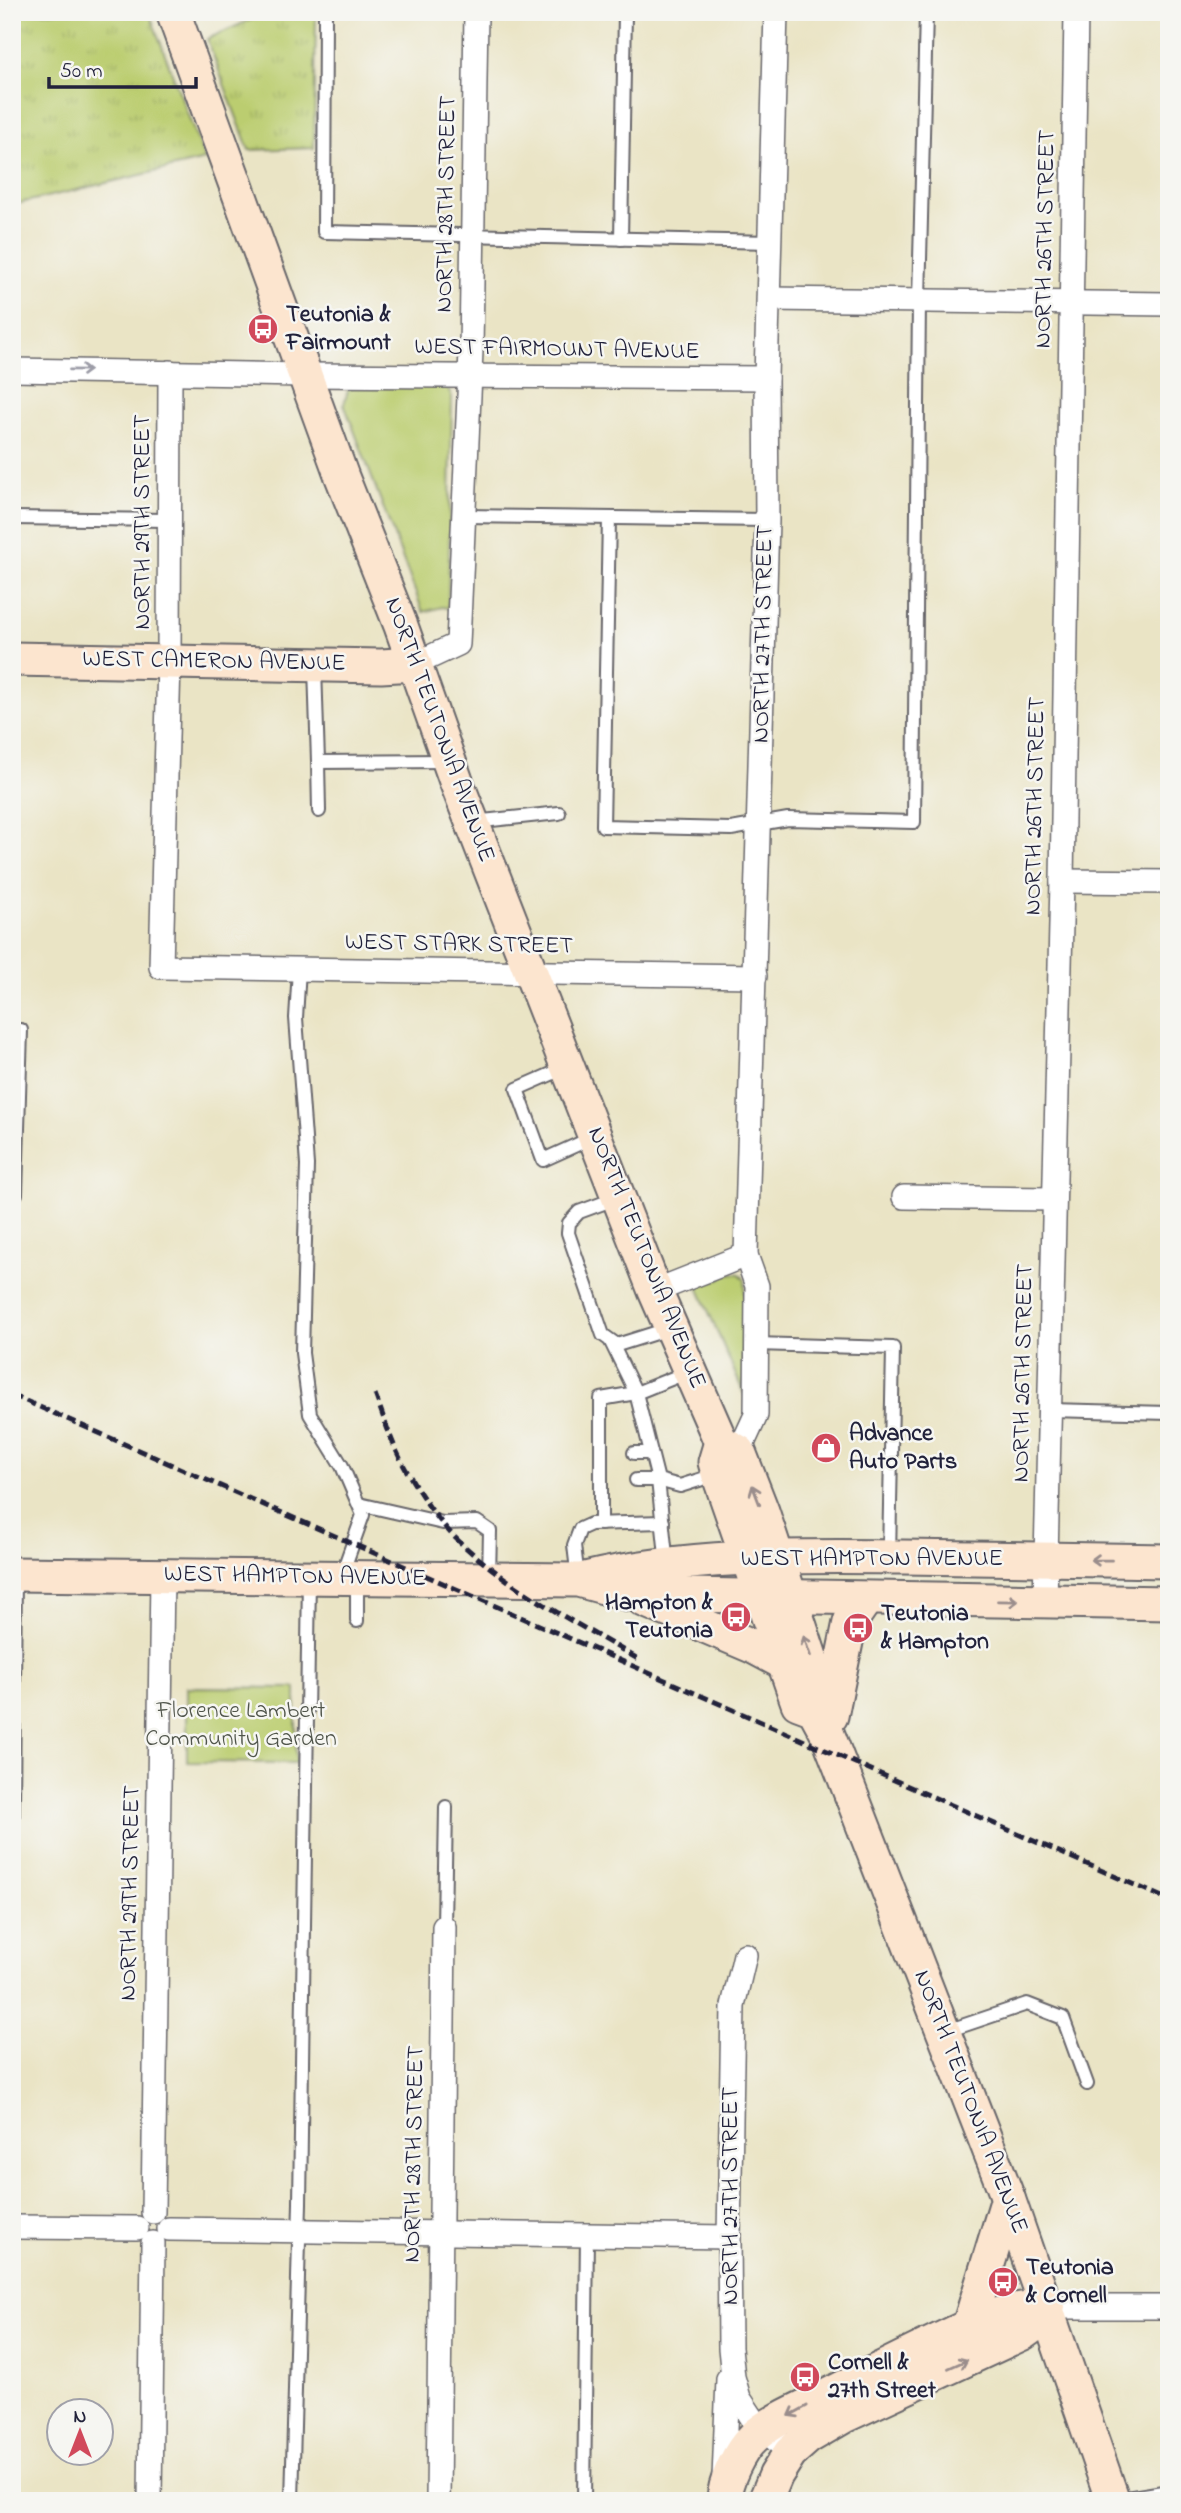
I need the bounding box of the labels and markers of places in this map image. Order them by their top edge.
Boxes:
place label: Teutonia & Fairmount [285,298,392,361]
bus stop icon: Teutonia & Fairmount [246,312,280,346]
place label: Advance Auto Parts [849,1417,957,1480]
shop icon: Advance Auto Parts [809,1431,843,1465]
place label: Hampton & Teutonia [605,1586,713,1649]
place label: Teutonia & Hampton [880,1597,989,1660]
bus stop icon: Hampton & Teutonia [719,1600,753,1634]
bus stop icon: Teutonia & Hampton [841,1611,875,1645]
place label: Teutonia & Cornell [1025,2251,1114,2314]
bus stop icon: Teutonia & Cornell [986,2265,1020,2299]
place label: Cornell & 27th Street [827,2346,937,2409]
bus stop icon: Cornell & 27th Street [788,2360,822,2394]

